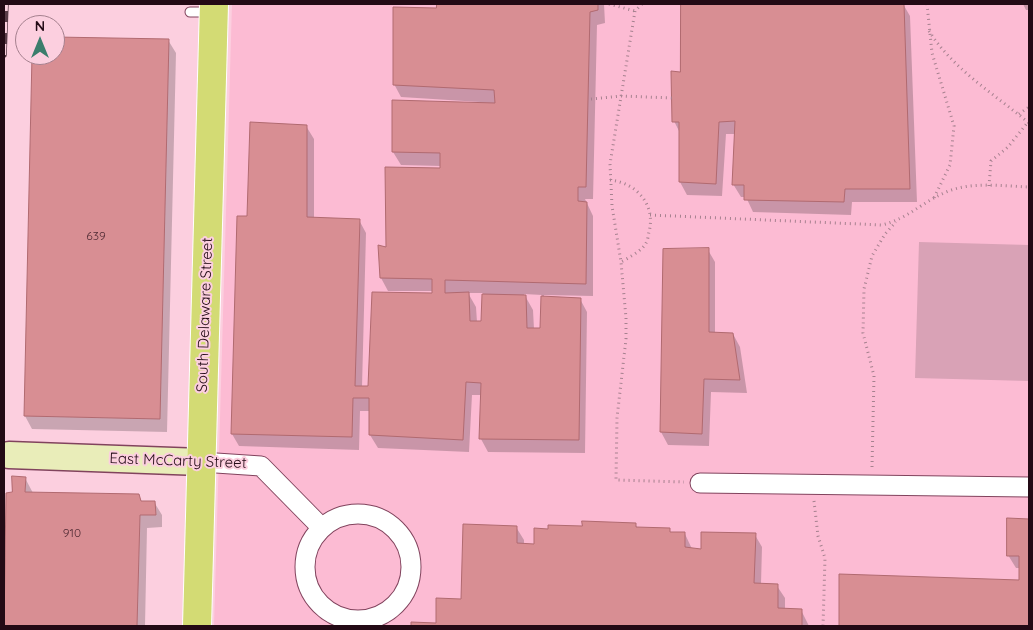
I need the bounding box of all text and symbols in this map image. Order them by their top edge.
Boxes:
north arrow [15,15,65,65]
text: N [35,17,45,35]
house number: 639 [86,229,106,243]
street label: South Delaware Street [193,237,217,393]
street label: East McCarty Street [109,450,247,472]
house number: 910 [63,526,81,540]

